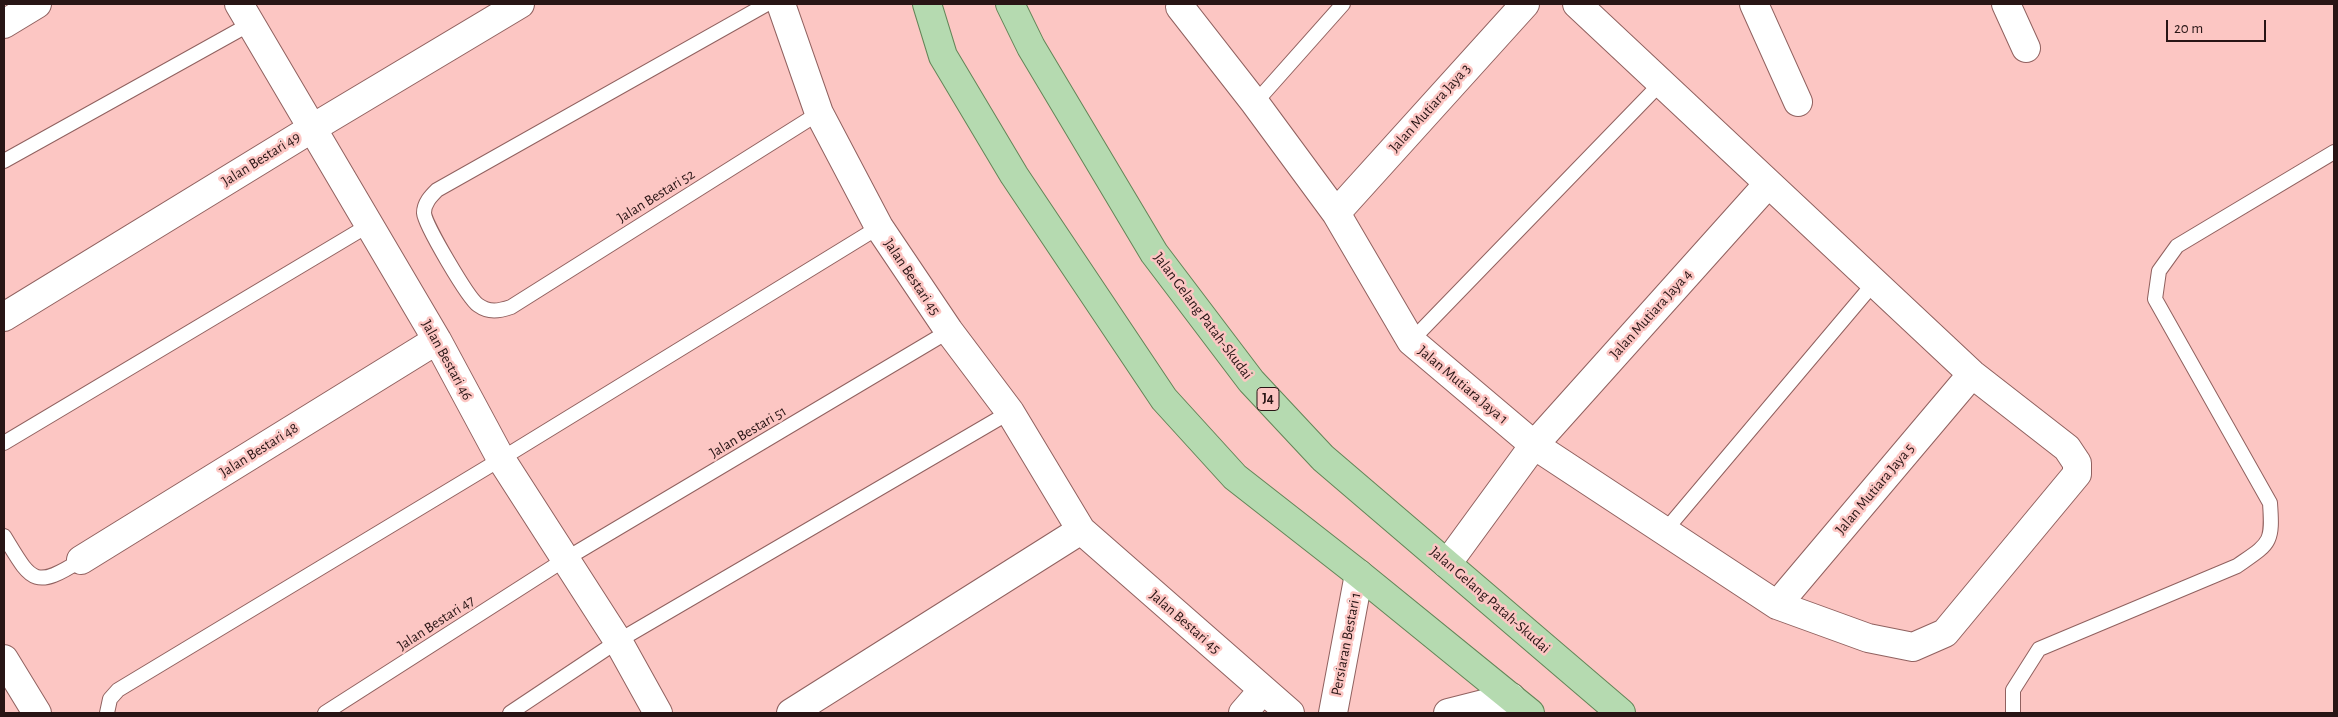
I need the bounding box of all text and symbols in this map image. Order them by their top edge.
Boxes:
scale bar [2168,10,2268,42]
text: 20 m [2174,21,2203,36]
street label: Jalan Mutiara Jaya 3 [1385,60,1475,156]
street label: Jalan Bestari 49 [218,128,304,190]
street label: Jalan Bestari 52 [614,165,698,227]
street label: Jalan Bestari 45 [880,235,944,319]
street label: Jalan Gelang Patah-Skudai [1150,249,1256,383]
street label: Jalan Mutiara Jaya 4 [1606,265,1696,363]
street label: Jalan Bestari 46 [418,317,476,403]
street label: Jalan Mutiara Jaya 1 [1414,342,1512,428]
road number: J4 [1257,388,1279,410]
street label: Jalan Bestari 51 [706,402,790,462]
street label: Jalan Bestari 48 [216,419,302,481]
street label: Jalan Mutiara Jaya 5 [1832,440,1918,538]
street label: Jalan Gelang Patah-Skudai [1426,543,1554,657]
street label: Jalan Bestari 45 [1146,586,1224,658]
street label: Jalan Bestari 47 [394,591,478,655]
street label: Persiaran Bestari 1 [1327,591,1365,697]

